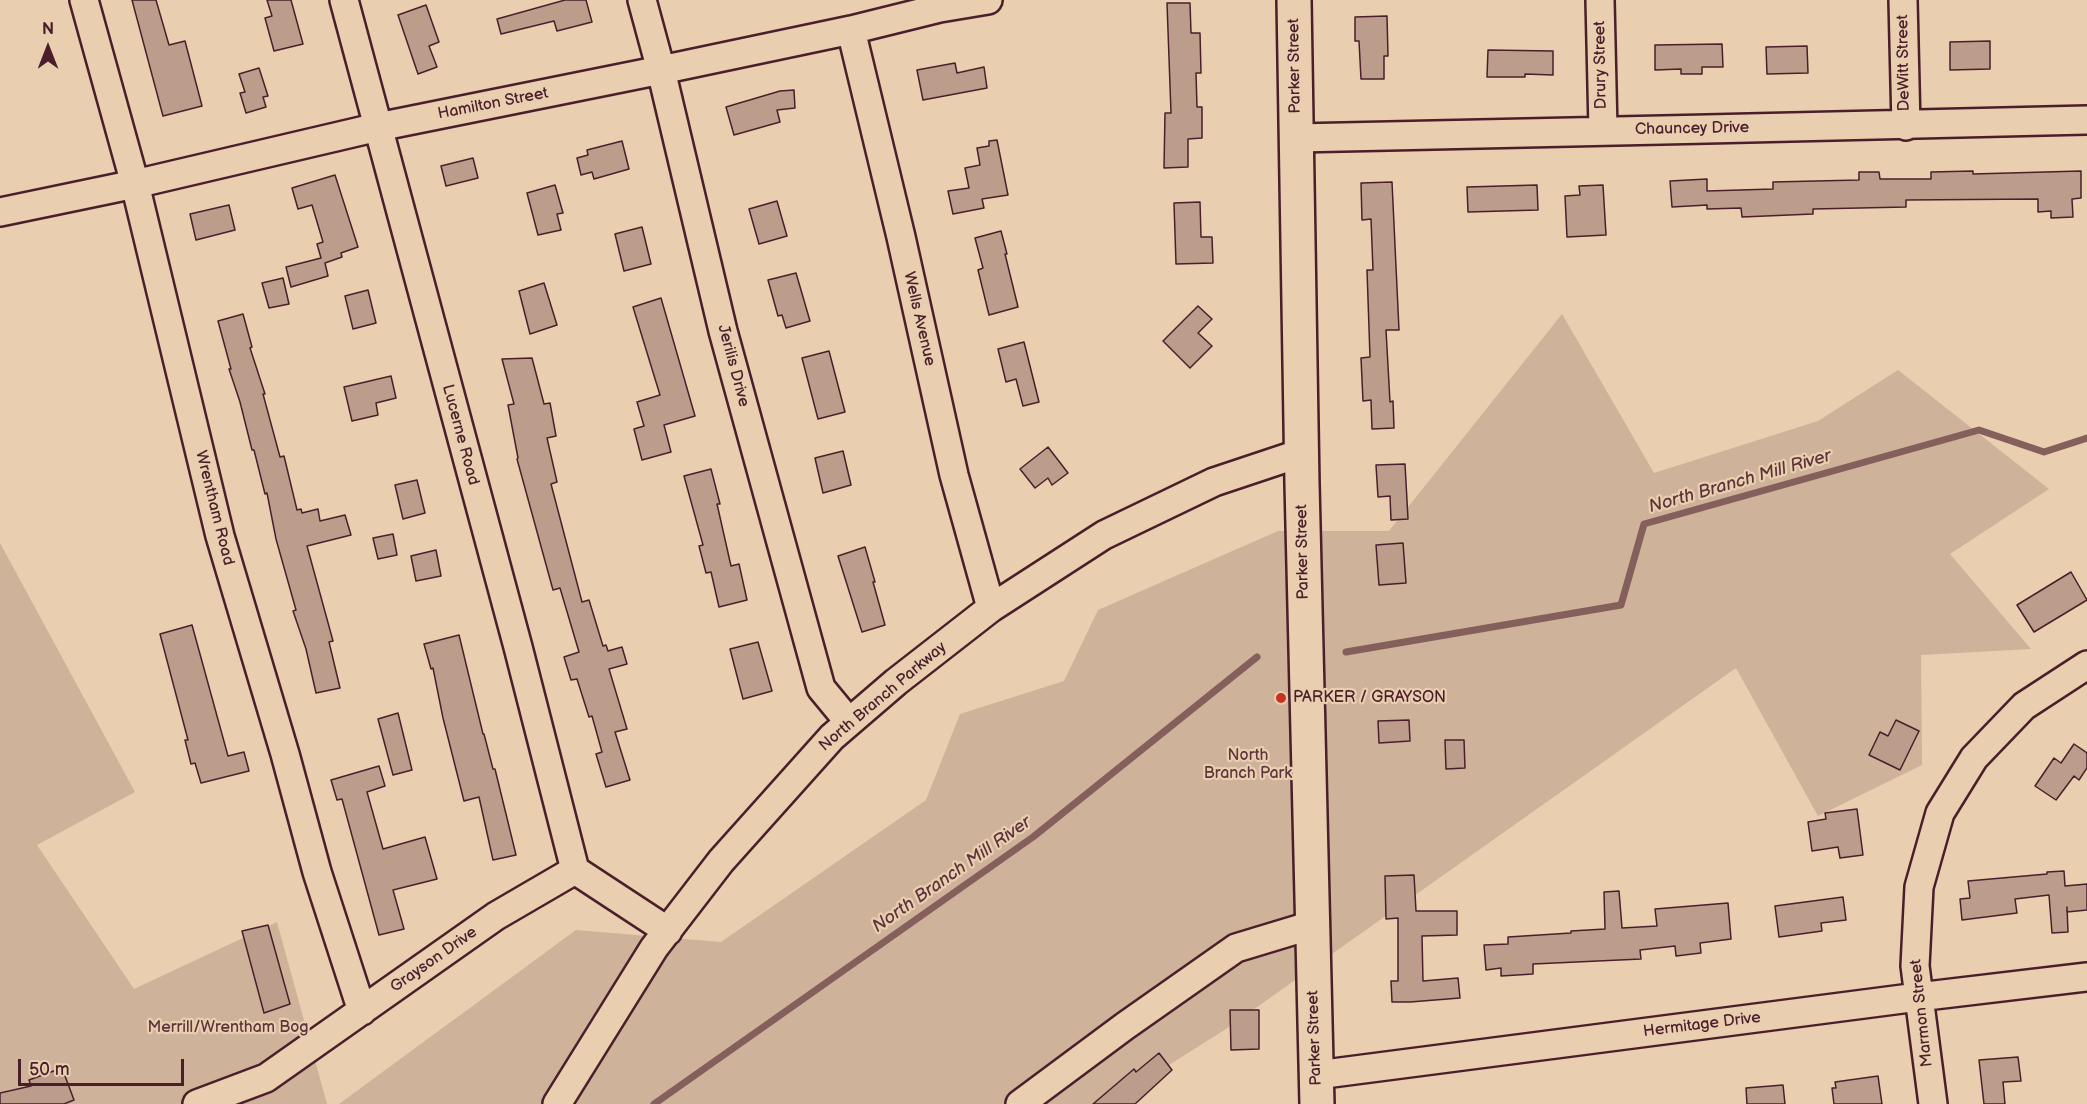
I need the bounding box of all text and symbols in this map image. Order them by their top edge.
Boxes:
street label: DeWitt Street [1894,15,1914,111]
north arrow [18,18,78,78]
street label: Parker Street [1285,18,1305,114]
text: N [42,20,54,39]
street label: Drury Street [1591,21,1611,109]
street label: Hamilton Street [436,84,550,124]
street label: Chauncey Drive [1635,118,1749,140]
street label: Wells Avenue [899,270,939,368]
street label: Jerilis Drive [713,323,753,409]
street label: Lucerne Road [437,383,483,487]
water label: North Branch Mill River [1646,446,1834,518]
street label: Wrentham Road [190,449,238,567]
street label: Parker Street [1293,504,1313,600]
street label: North Branch Parkway [815,638,951,756]
place label: PARKER / GRAYSON [1293,688,1446,708]
marker: PARKER / GRAYSON [1274,691,1288,705]
park label: North Branch Park [1204,746,1292,784]
water label: North Branch Mill River [868,812,1036,938]
street label: Grayson Drive [387,923,481,997]
street label: Marmon Street [1907,958,1937,1068]
street label: Parker Street [1304,990,1326,1086]
street label: Hermitage Drive [1642,1008,1762,1042]
park label: Merrill/Wrentham Bog [147,1018,309,1038]
scale bar [21,1047,188,1085]
text: 50 m [29,1059,70,1080]

